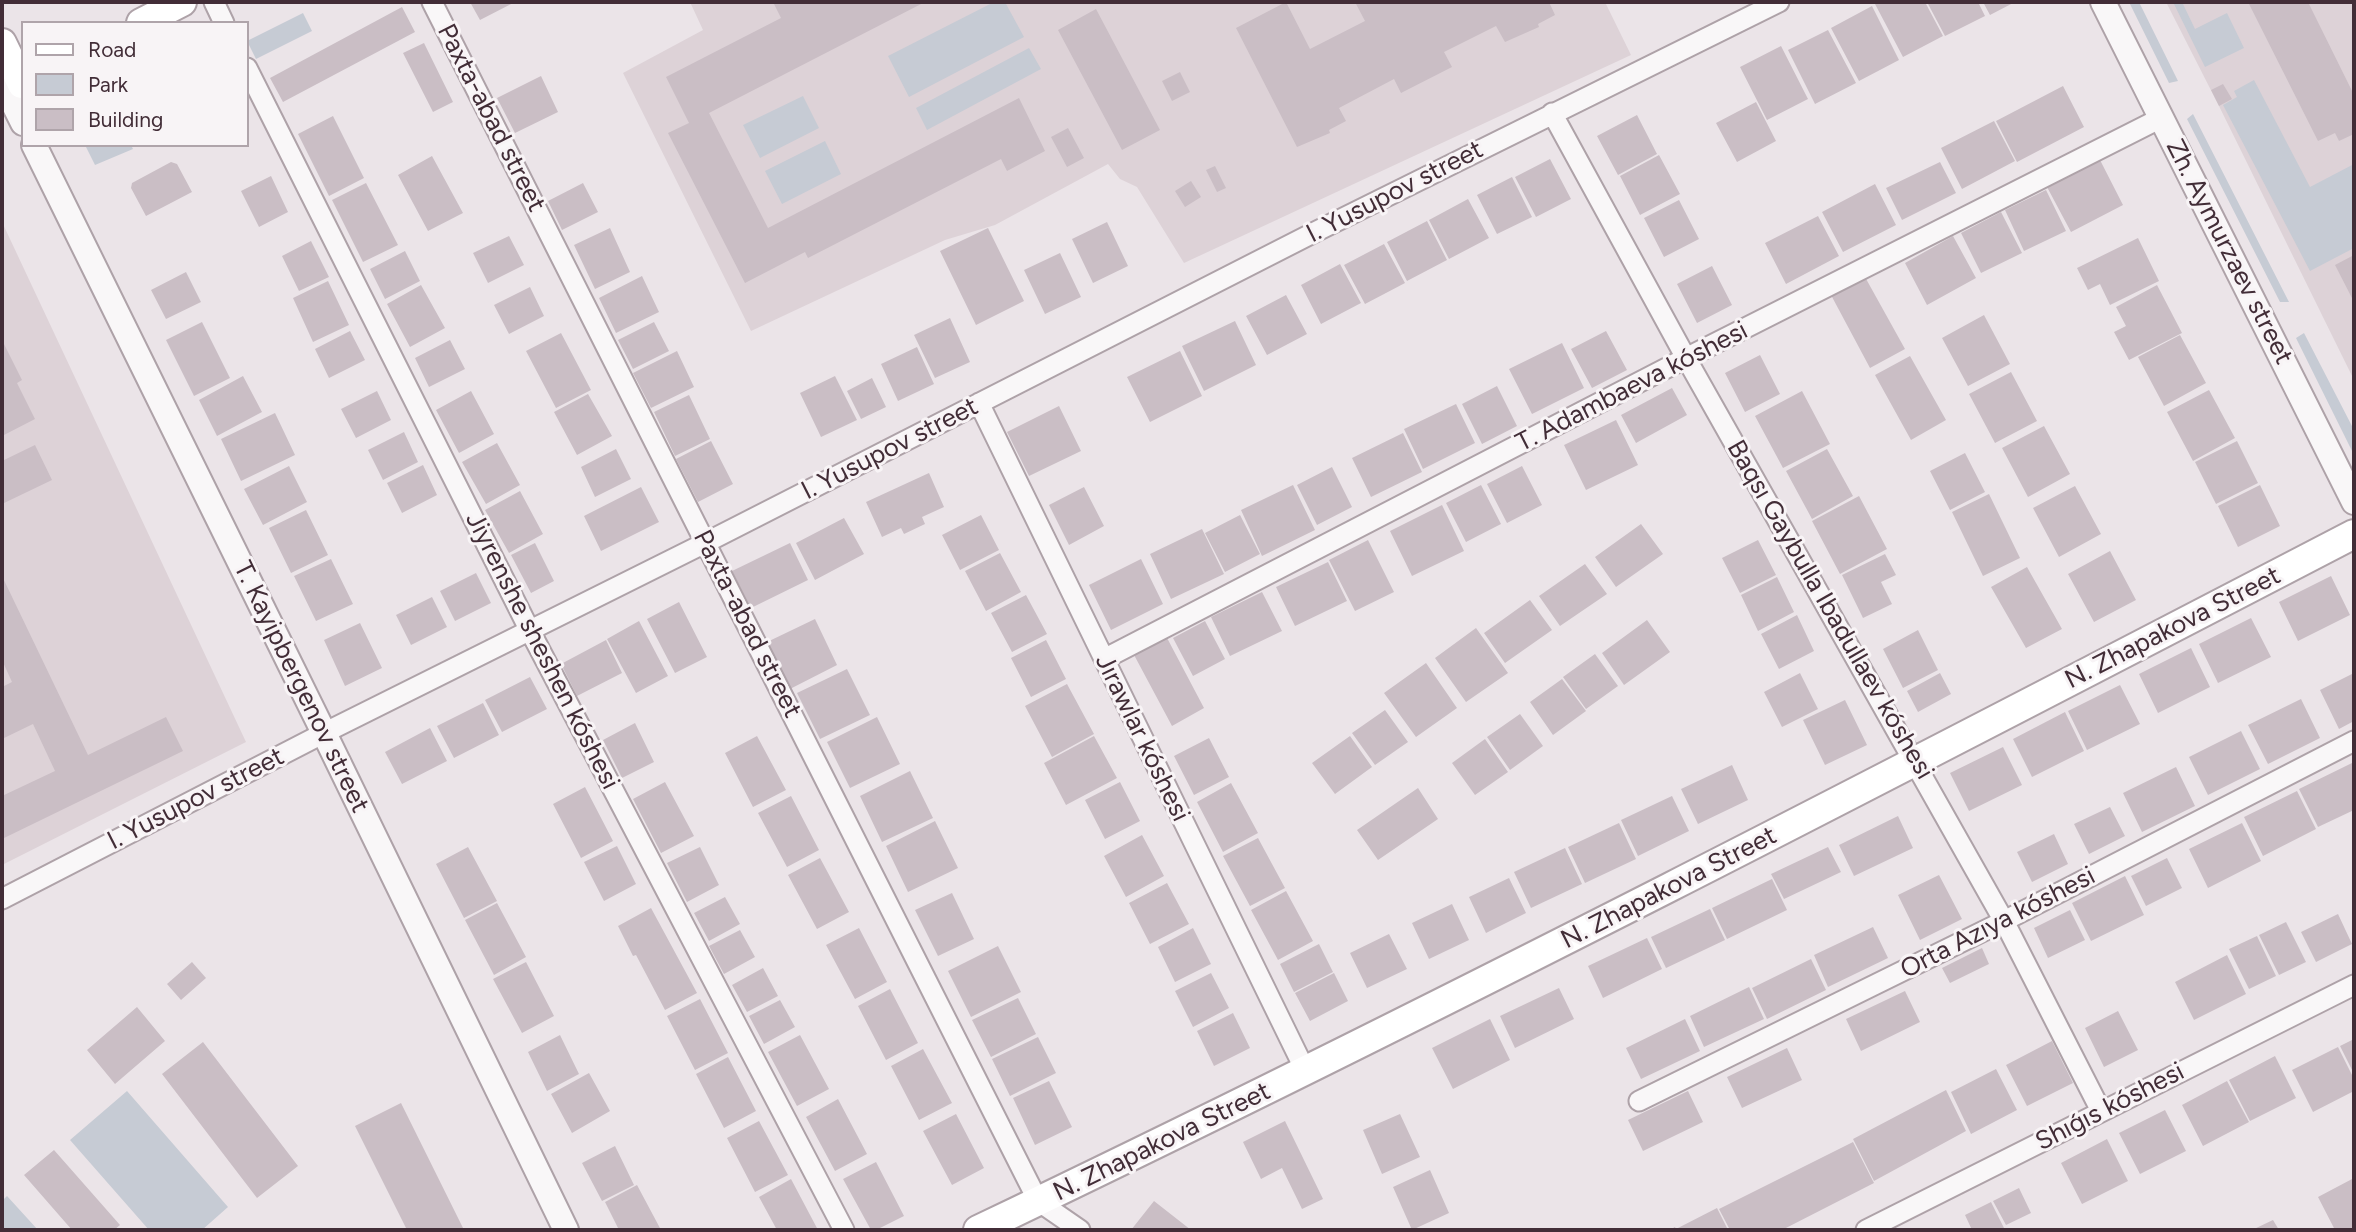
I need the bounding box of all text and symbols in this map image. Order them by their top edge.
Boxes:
street label: Paxta-abad street [430,19,552,217]
legend [21,21,248,147]
text: Road [88,37,136,62]
text: Park [88,72,128,97]
text: Building [88,107,163,132]
street label: I. Yusupov street [1302,134,1488,250]
street label: Zh. Aymurzaev street [2159,134,2299,370]
street label: T. Adambaeva kóshesi [1511,315,1753,459]
street label: I. Yusupov street [797,391,983,507]
street label: Baqsı Gaybulla Ibadullaev kóshesi [1720,435,1940,785]
street label: Jiyrenshe sheshen kóshesi [458,507,626,795]
street label: Paxta-abad street [686,525,808,723]
street label: T. Kayipbergenov street [227,556,375,818]
street label: N. Zhapakova Street [2060,560,2286,696]
street label: Jırawlar kóshesi [1088,649,1196,827]
street label: I. Yusupov street [103,741,289,857]
street label: N. Zhapakova Street [1556,820,1782,956]
street label: Orta Azıya kóshesi [1895,860,2101,986]
street label: Shıǵıs kóshesi [2030,1056,2190,1158]
street label: N. Zhapakova Street [1048,1076,1276,1208]

